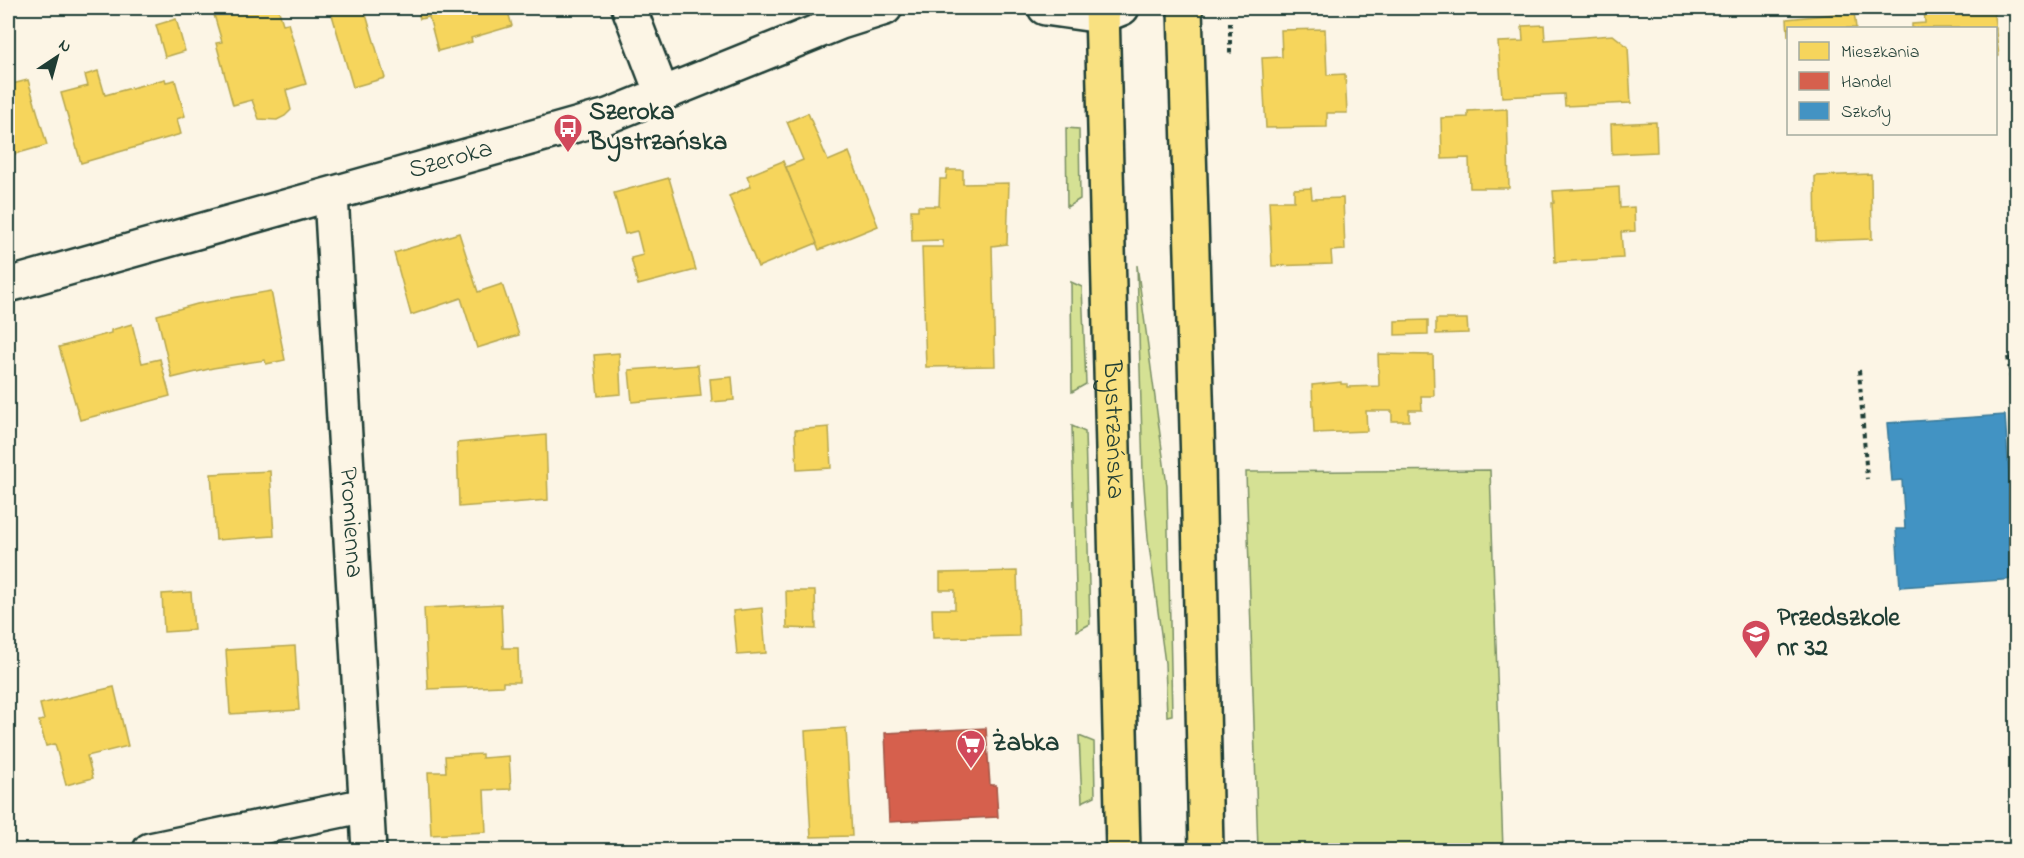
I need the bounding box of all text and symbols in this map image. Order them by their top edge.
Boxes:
north arrow [27,27,87,87]
legend [1787,27,1997,135]
text: N [53,34,76,59]
text: Mieszkania [1841,40,1919,66]
text: Handel [1841,70,1891,96]
place label: Szeroka Bystrzańska [588,94,727,162]
text: Szkoły [1841,100,1891,126]
bus stop icon: Szeroka Bystrzańska [552,112,584,154]
street label: Szeroka [404,130,497,190]
street label: Bystrzańska [1092,359,1133,500]
street label: Promienna [328,466,372,579]
place label: Przedszkole nr 32 [1777,600,1901,668]
school or university icon: Przedszkole nr 32 [1740,618,1772,660]
place label: Żabka [992,725,1059,763]
supermarket icon: Żabka [955,728,987,770]

